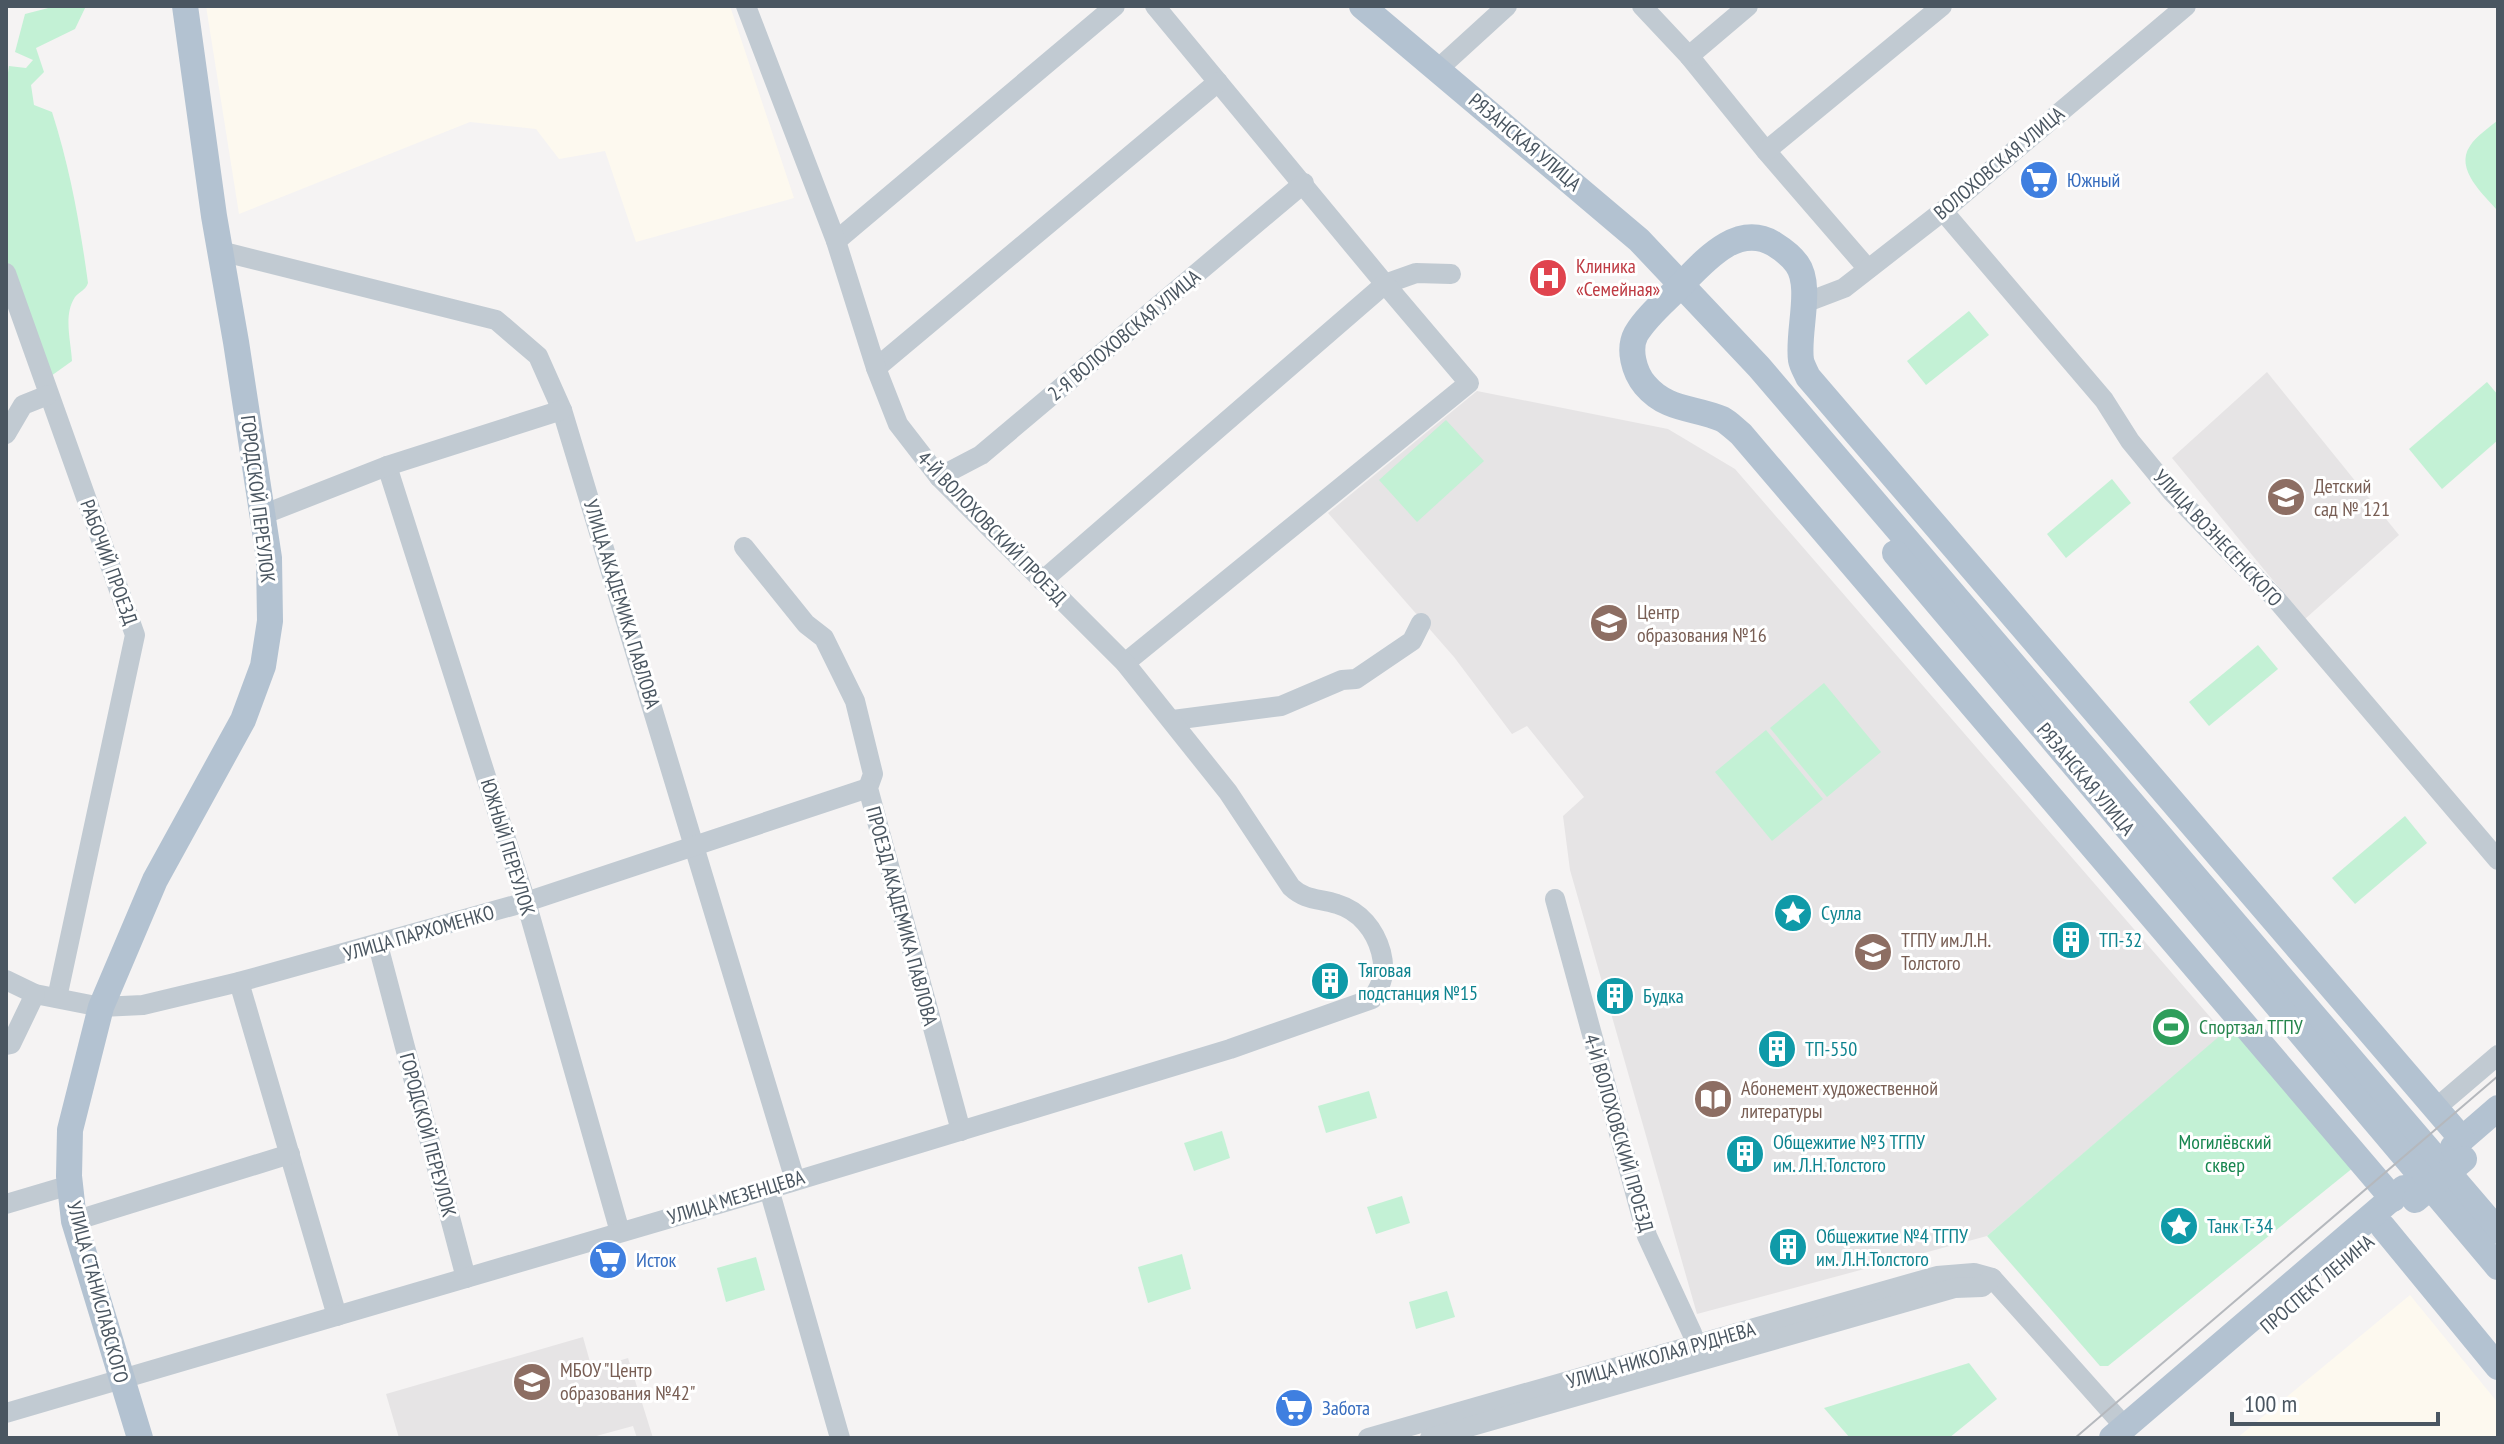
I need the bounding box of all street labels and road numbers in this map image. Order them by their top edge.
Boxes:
street label: РЯЗАНСКАЯ УЛИЦА [1463,87,1587,197]
street label: ВОЛОХОВСКАЯ УЛИЦА [1928,100,2070,225]
street label: 2-Я ВОЛОХОВСКАЯ УЛИЦА [1042,263,1206,406]
street label: ГОРОДСКОЙ ПЕРЕУЛОК [235,414,281,584]
street label: 4-Й ВОЛОХОВСКИЙ ПРОЕЗД [912,445,1072,611]
street label: УЛИЦА ВОЗНЕСЕНСКОГО [2148,464,2288,612]
street label: РАБОЧИЙ ПРОЕЗД [74,496,144,628]
street label: УЛИЦА АКАДЕМИКА ПАВЛОВА [578,496,666,712]
street label: РЯЗАНСКАЯ УЛИЦА [2031,717,2141,841]
street label: ЮЖНЫЙ ПЕРЕУЛОК [475,775,541,919]
street label: ПРОЕЗД АКАДЕМИКА ПАВЛОВА [860,804,944,1029]
street label: УЛИЦА ПАРХОМЕНКО [341,899,497,967]
street label: 4-Й ВОЛОХОВСКИЙ ПРОЕЗД [1578,1031,1660,1235]
street label: ГОРОДСКОЙ ПЕРЕУЛОК [394,1050,462,1220]
street label: УЛИЦА МЕЗЕНЦЕВА [665,1164,808,1230]
street label: УЛИЦА СТАНИСЛАВСКОГО [61,1198,135,1386]
street label: ПРОСПЕКТ ЛЕНИНА [2255,1228,2380,1339]
street label: УЛИЦА НИКОЛАЯ РУДНЕВА [1564,1315,1759,1394]

